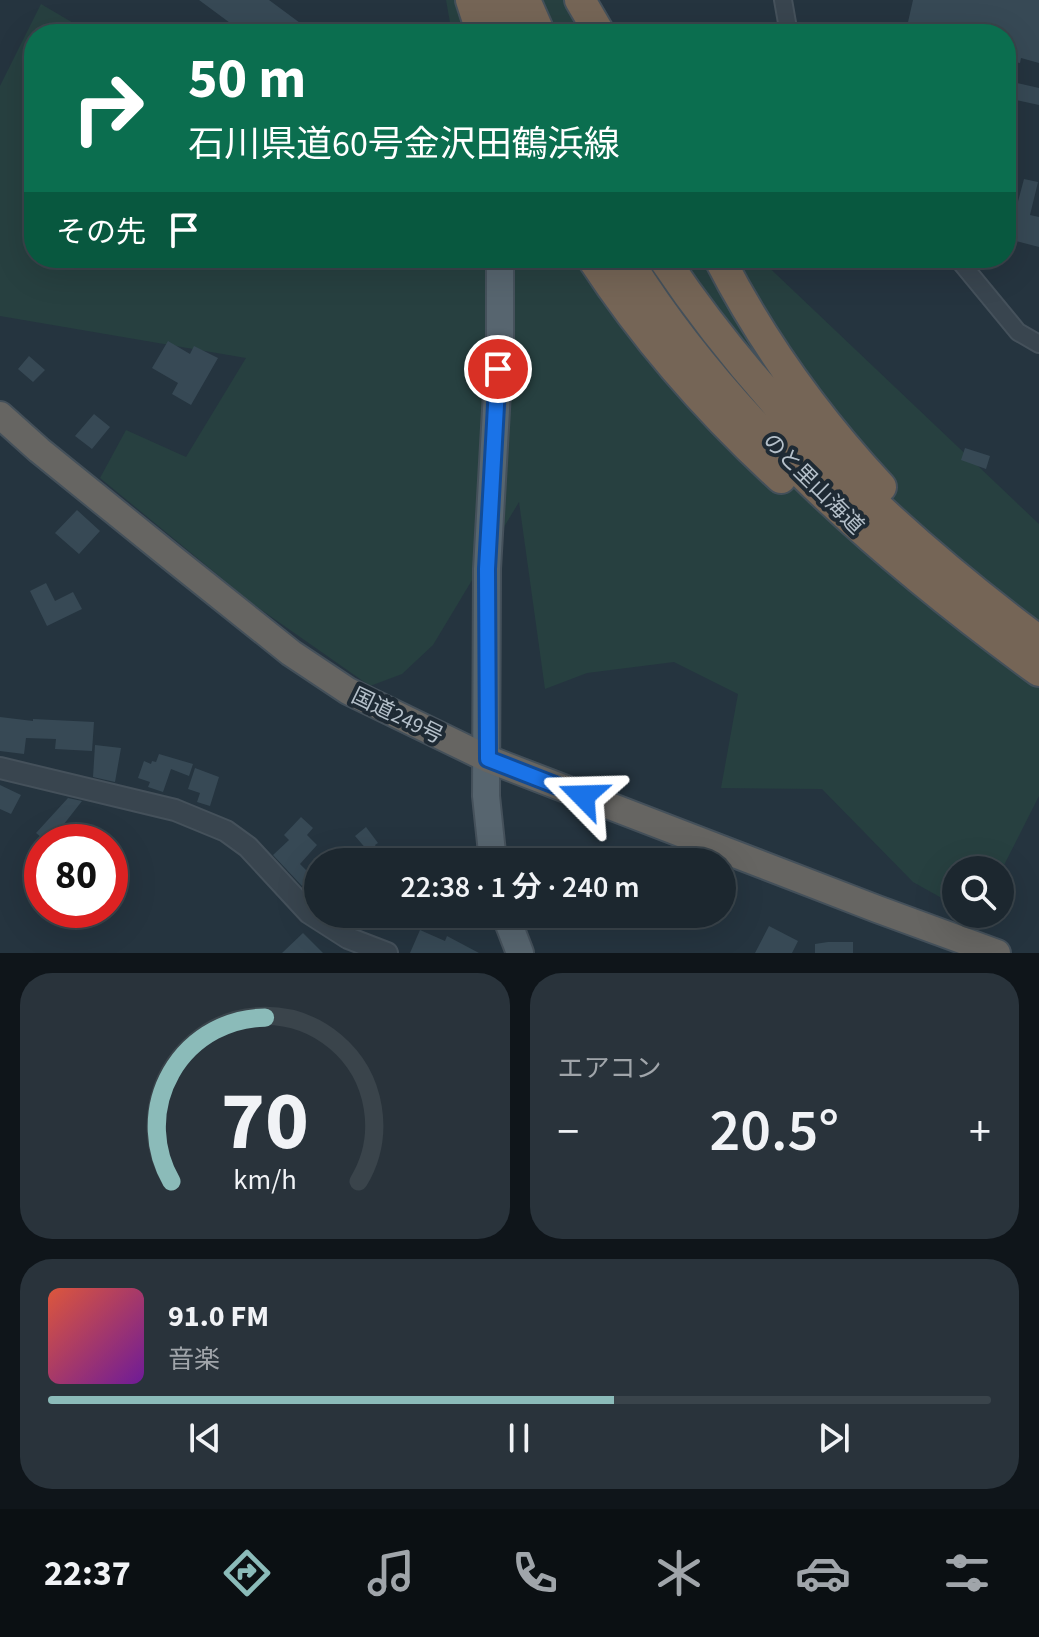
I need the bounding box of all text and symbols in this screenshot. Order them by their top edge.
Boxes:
text: 50 m [188,40,306,119]
icon: right [56,56,160,160]
text: 石川県道60号金沢田鶴浜線 [188,119,620,170]
icon: arrive [162,208,206,252]
text: その先 [56,211,146,254]
pin [464,335,532,403]
icon: arrive [476,347,520,391]
street label: のと里山海道 [755,426,871,542]
street label: 国道249号 [346,680,449,752]
position arrow [541,754,625,838]
speed limit sign: 80 [24,824,128,928]
map controls [942,856,1014,928]
button: search [942,856,1014,928]
text: 22:38 · 1 分 · 240 m [400,866,640,909]
text: エアコン [558,1050,662,1087]
text: 70 [221,1063,309,1181]
text: 20.5° [709,1089,839,1174]
text: − [558,1101,579,1164]
text: + [969,1101,991,1164]
text: km/h [233,1160,296,1200]
text: 91.0 FM [168,1295,269,1338]
text: 音楽 [168,1341,220,1378]
icon: previous [183,1416,227,1460]
icon: pause [497,1416,541,1460]
icon: next [812,1416,856,1460]
icon: directions [219,1545,275,1601]
icon: music [363,1545,419,1601]
icon: phone [507,1545,563,1601]
icon: climate [651,1545,707,1601]
icon: car [795,1545,851,1601]
icon: filters [939,1545,995,1601]
text: 22:37 [44,1548,131,1599]

